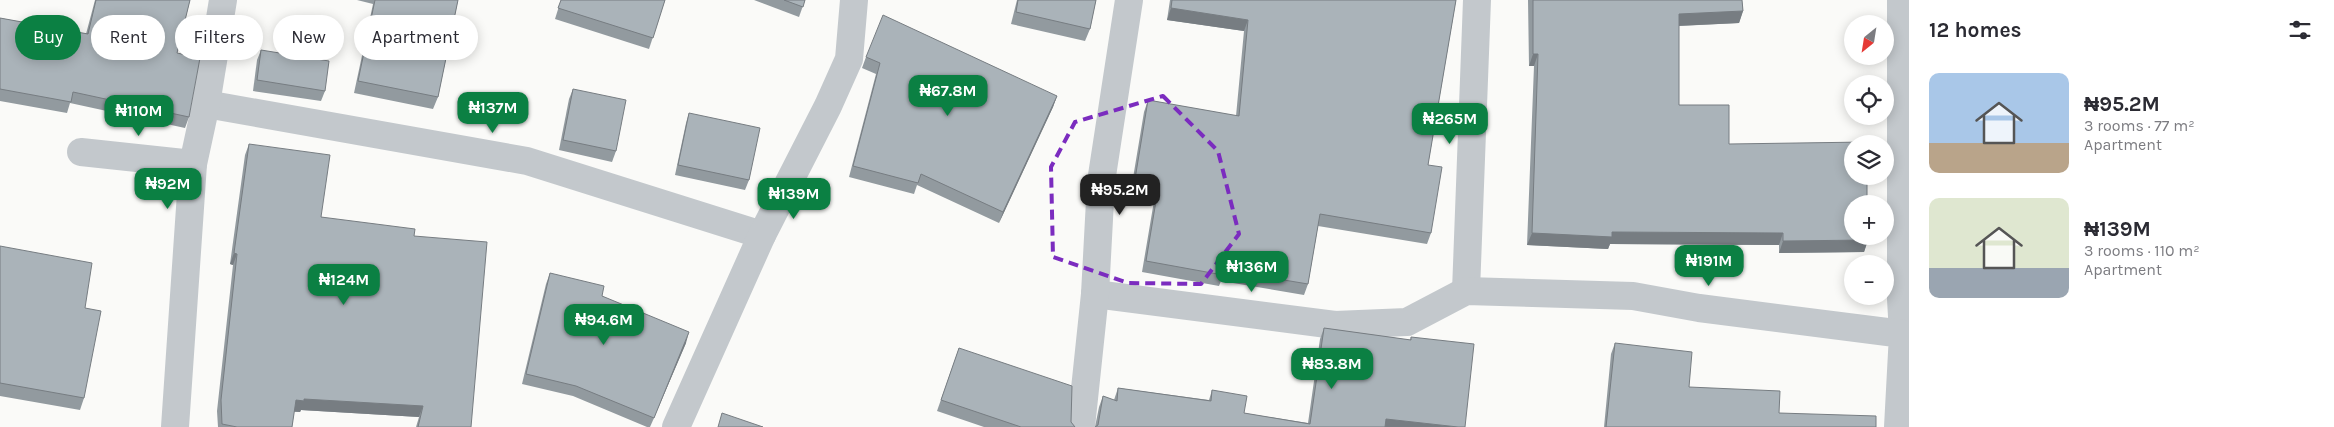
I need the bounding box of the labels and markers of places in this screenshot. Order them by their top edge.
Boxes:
pin: ₦67.8M [907,74,989,117]
pin: ₦137M [458,92,528,134]
pin: ₦110M [104,94,174,137]
pin: ₦265M [1415,102,1485,145]
pin: ₦92M [138,168,198,210]
pin: ₦95.2M [1079,174,1161,216]
pin: ₦139M [759,178,829,220]
pin: ₦191M [1674,244,1744,287]
pin: ₦136M [1217,250,1287,293]
pin: ₦124M [309,264,379,306]
pin: ₦94.6M [563,304,645,346]
pin: ₦83.8M [1291,348,1373,390]

